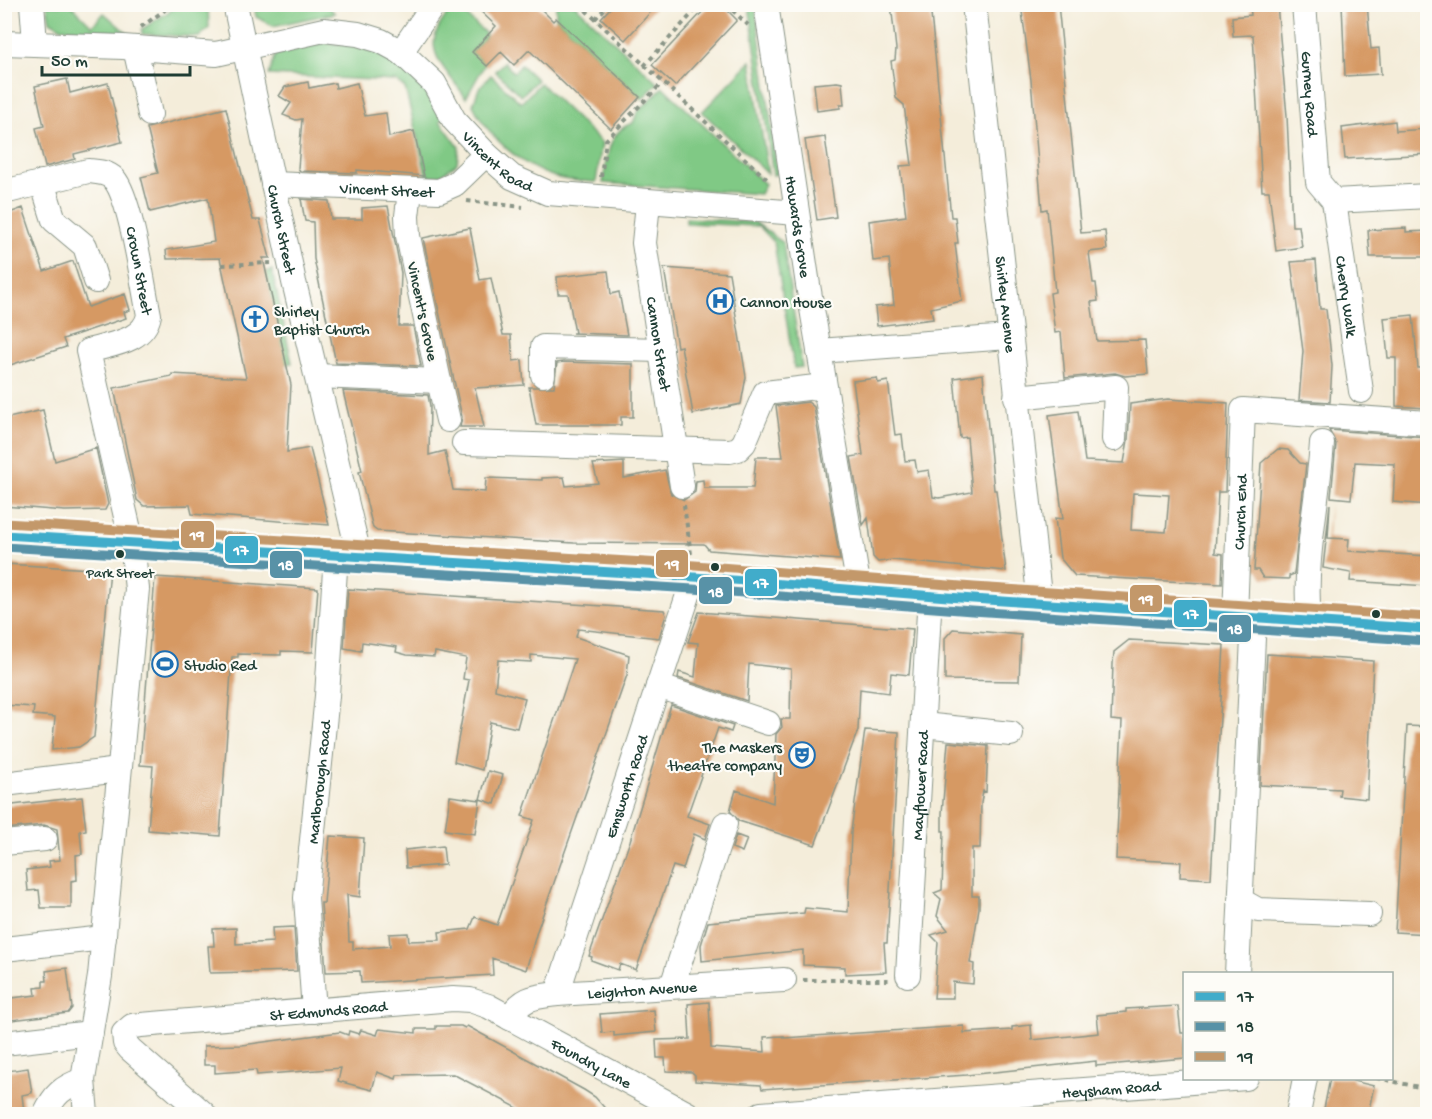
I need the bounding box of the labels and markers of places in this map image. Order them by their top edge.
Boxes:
hospital icon: Cannon House [705,286,735,316]
place label: Cannon House [740,295,832,314]
church icon: Shirley Baptist Church [240,304,270,334]
place label: Shirley Baptist Church [273,304,370,341]
marker: Park Street [114,548,126,560]
unlabelled marker [709,561,721,573]
place label: Park Street [85,566,155,583]
unlabelled marker [1370,608,1382,620]
sports icon: Studio Red [150,649,180,679]
place label: Studio Red [184,658,258,677]
place label: The Maskers theatre company [667,740,783,777]
theatre icon: The Maskers theatre company [787,740,817,770]

